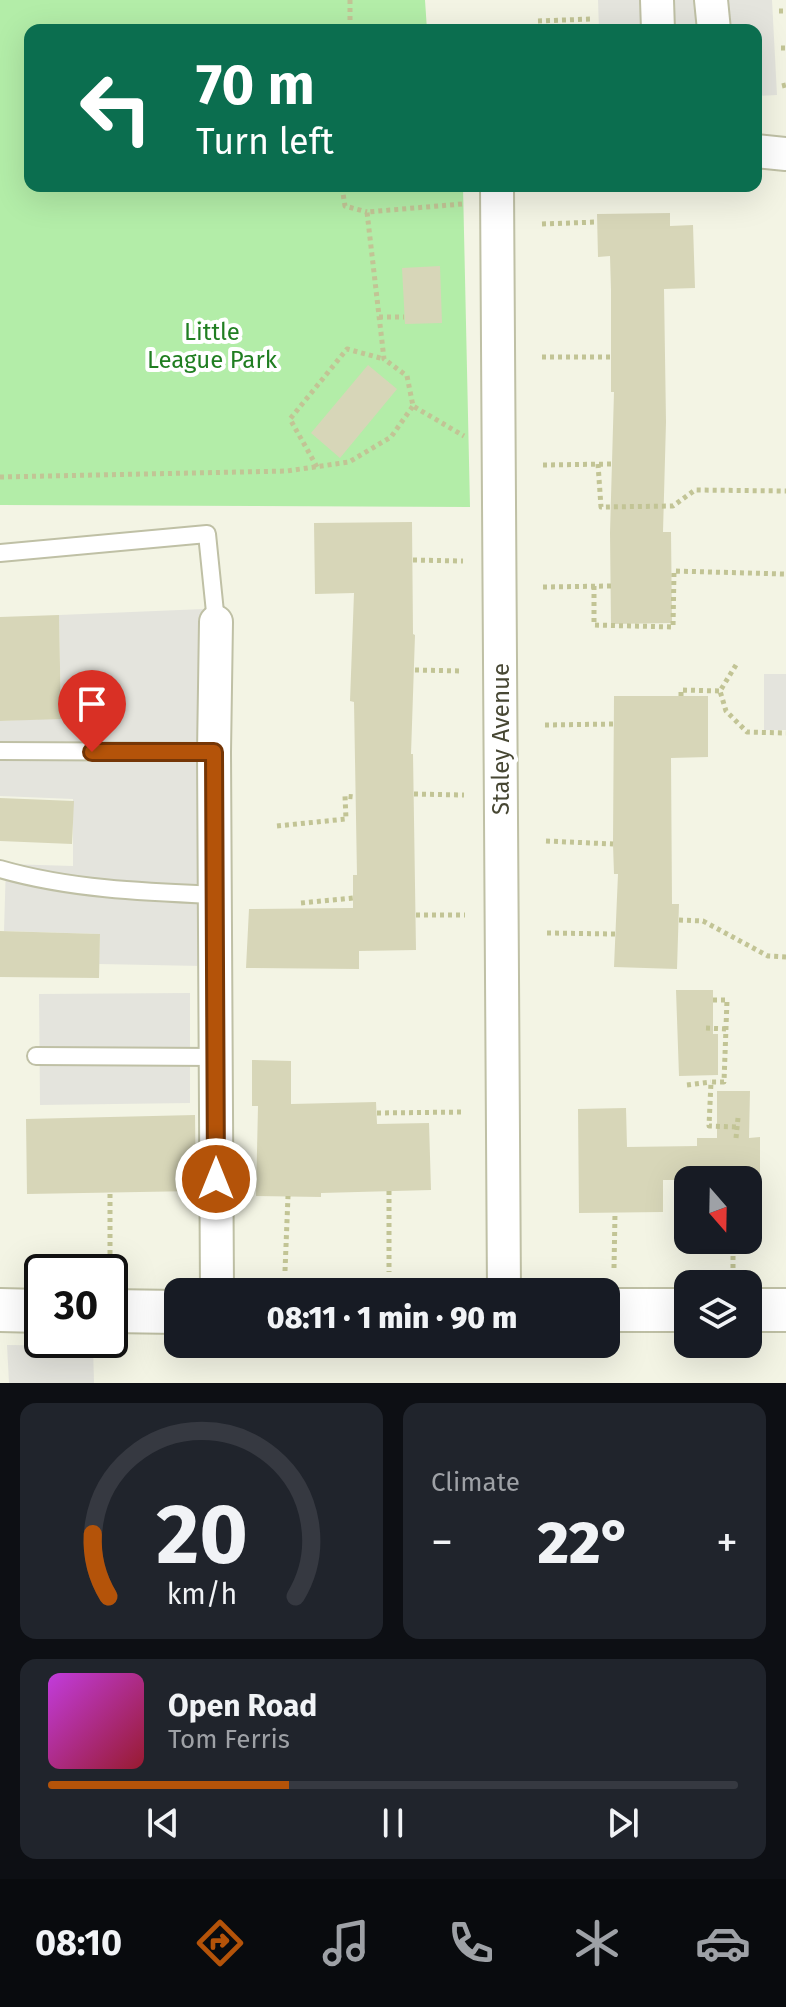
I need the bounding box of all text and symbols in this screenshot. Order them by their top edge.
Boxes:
text: 70 m [196,52,315,119]
icon: left [64,56,168,160]
text: Turn left [196,120,334,164]
park label: Little League Park [147,318,278,374]
street label: Staley Avenue [487,663,515,815]
pin [58,670,126,752]
icon: arrive [70,682,114,726]
position arrow [174,1137,258,1221]
north arrow [674,1166,762,1254]
map controls [674,1166,762,1358]
speed limit sign: 30 [24,1254,128,1358]
button: layers [674,1270,762,1358]
text: 08:11 · 1 min · 90 m [267,1300,517,1336]
text: Climate [431,1467,520,1498]
text: 20 [156,1485,247,1585]
text: 22° [538,1507,632,1579]
text: − [431,1516,453,1569]
text: + [716,1516,738,1569]
text: km/h [166,1577,237,1612]
text: Open Road [168,1688,317,1724]
text: Tom Ferris [168,1724,290,1755]
icon: previous [141,1801,185,1845]
icon: pause [371,1801,415,1845]
icon: next [601,1801,645,1845]
icon: directions [192,1915,248,1971]
icon: music [318,1915,374,1971]
icon: phone [443,1915,499,1971]
icon: climate [569,1915,625,1971]
icon: car [695,1915,751,1971]
text: 08:10 [35,1921,122,1965]

